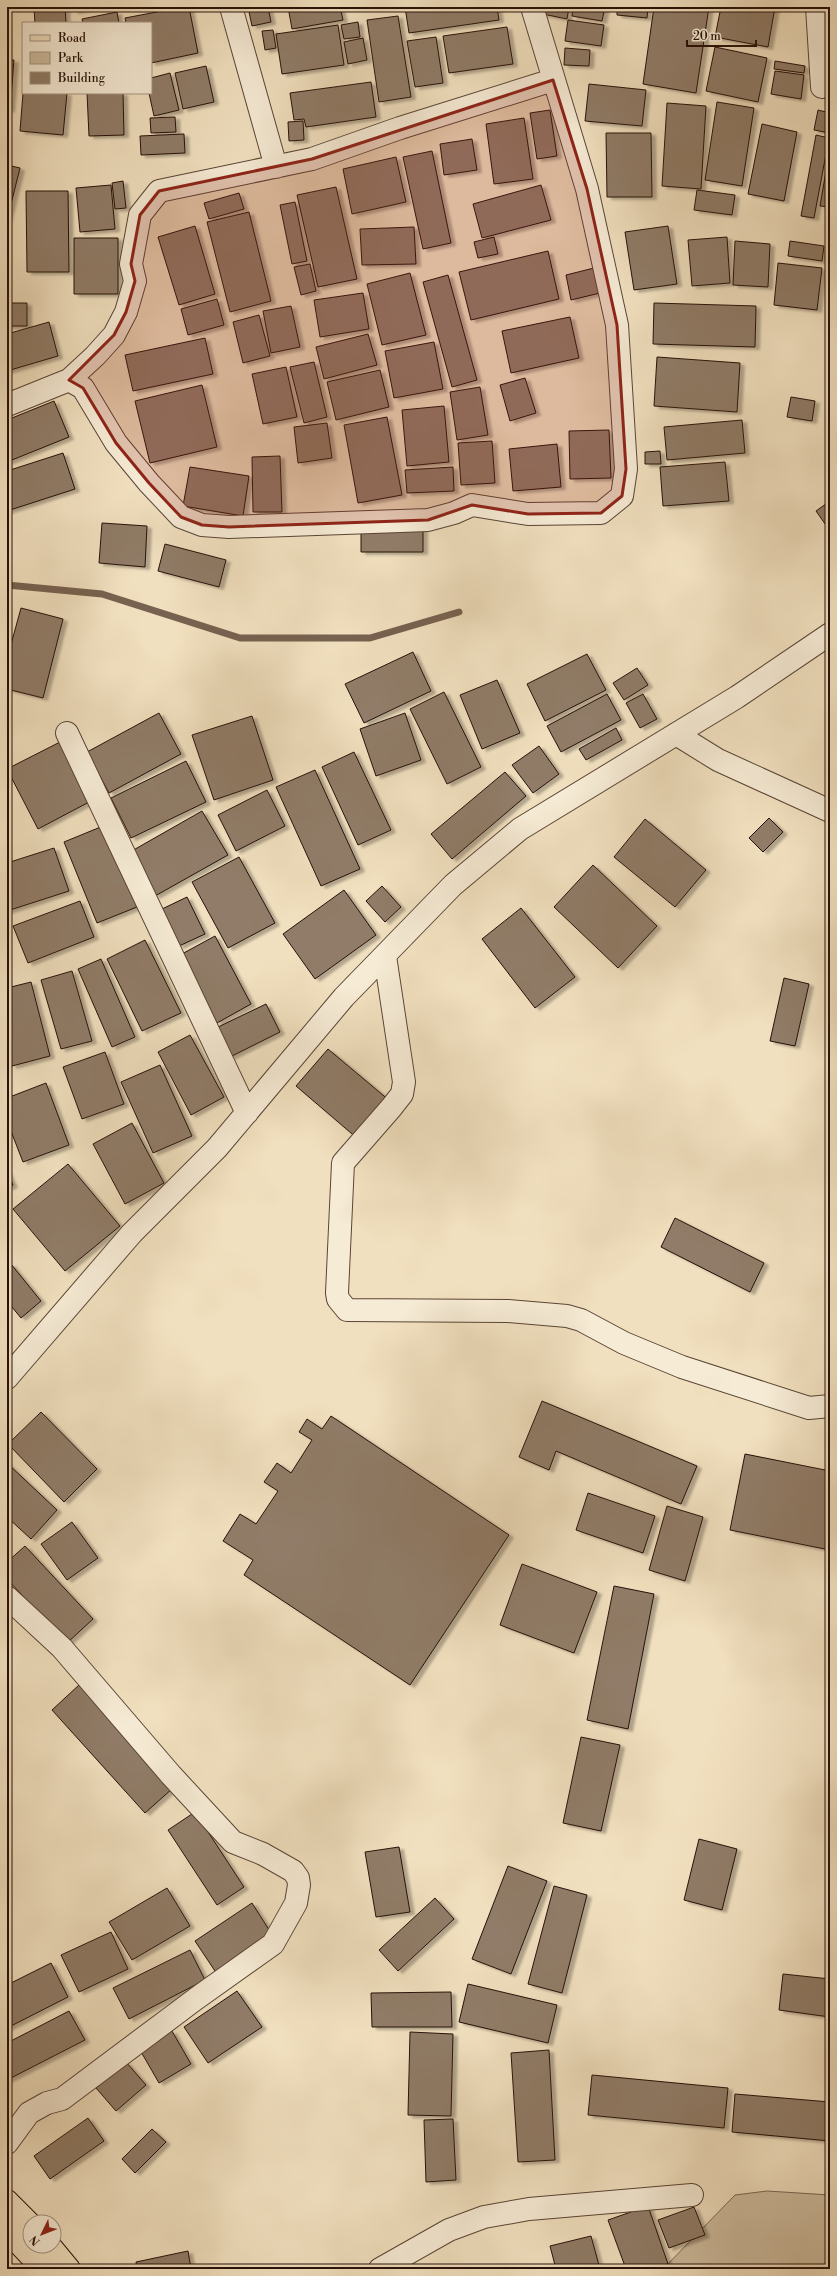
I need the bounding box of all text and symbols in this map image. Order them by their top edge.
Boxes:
legend [22,22,152,94]
scale bar [687,22,756,48]
text: 20 m [693,29,721,44]
text: Road [58,31,86,46]
text: Park [58,51,84,66]
text: Building [57,71,106,86]
north arrow [22,2214,62,2254]
text: N [27,2232,44,2248]

